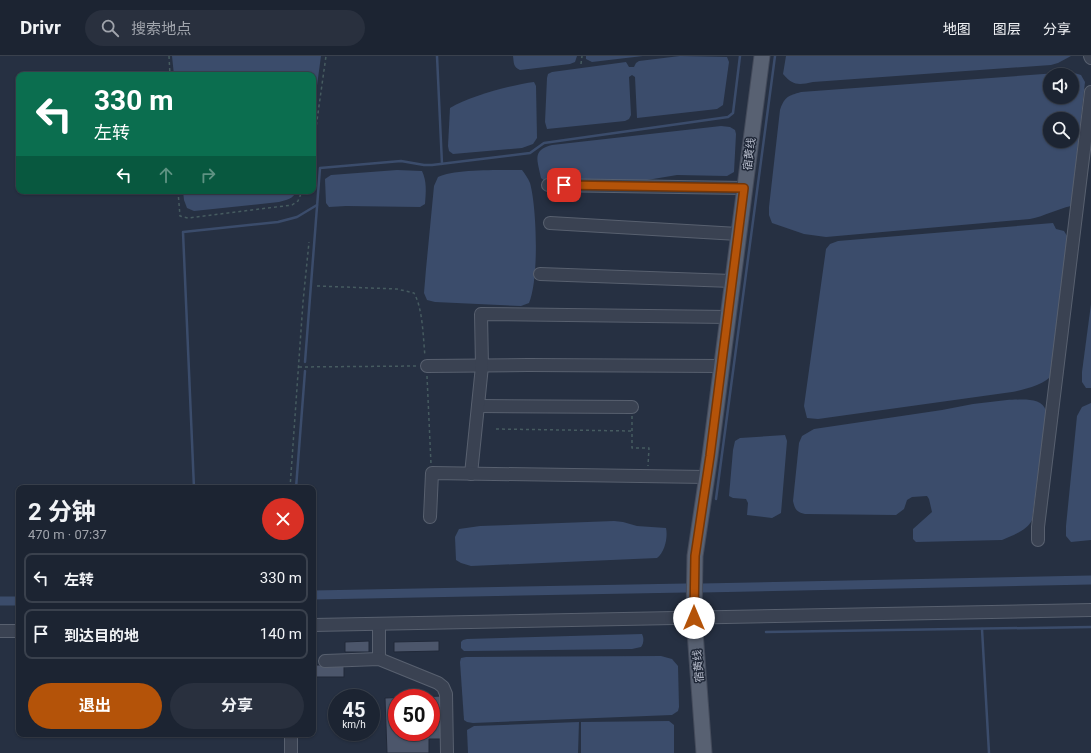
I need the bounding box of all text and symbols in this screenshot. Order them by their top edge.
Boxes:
search box [85,10,365,46]
text: Drivr [20,16,61,39]
icon: search [99,17,121,39]
text: 搜索地点 [131,20,191,38]
text: 地图 [943,21,971,37]
text: 图层 [993,21,1021,37]
text: 分享 [1043,21,1071,37]
map controls [1043,68,1079,148]
button: sound [1043,68,1079,104]
text: 330 m [94,84,173,117]
icon: left [28,88,80,140]
button: search [1043,112,1079,148]
text: 左转 [94,122,130,143]
street label: 宿黄线 [741,137,758,171]
icon: left [113,164,135,186]
icon: ahead [155,164,177,186]
icon: right [197,164,219,186]
pin [547,168,581,202]
icon: arrive [553,174,575,196]
text: 2 分钟 [28,498,96,526]
button: close [262,498,304,540]
text: 470 m · 07:37 [28,527,107,542]
icon: left [30,567,52,589]
text: 330 m [260,569,302,587]
text: 左转 [64,571,94,589]
position arrow [673,597,715,639]
icon: arrive [30,623,52,645]
text: 140 m [260,625,302,643]
text: 到达目的地 [64,627,139,645]
street label: 宿黄线 [691,649,706,683]
button: 退出 [28,683,162,729]
button: 分享 [170,683,304,729]
speed limit sign: 50 [388,689,440,741]
text: 45 [343,698,365,722]
text: km/h [342,719,366,730]

